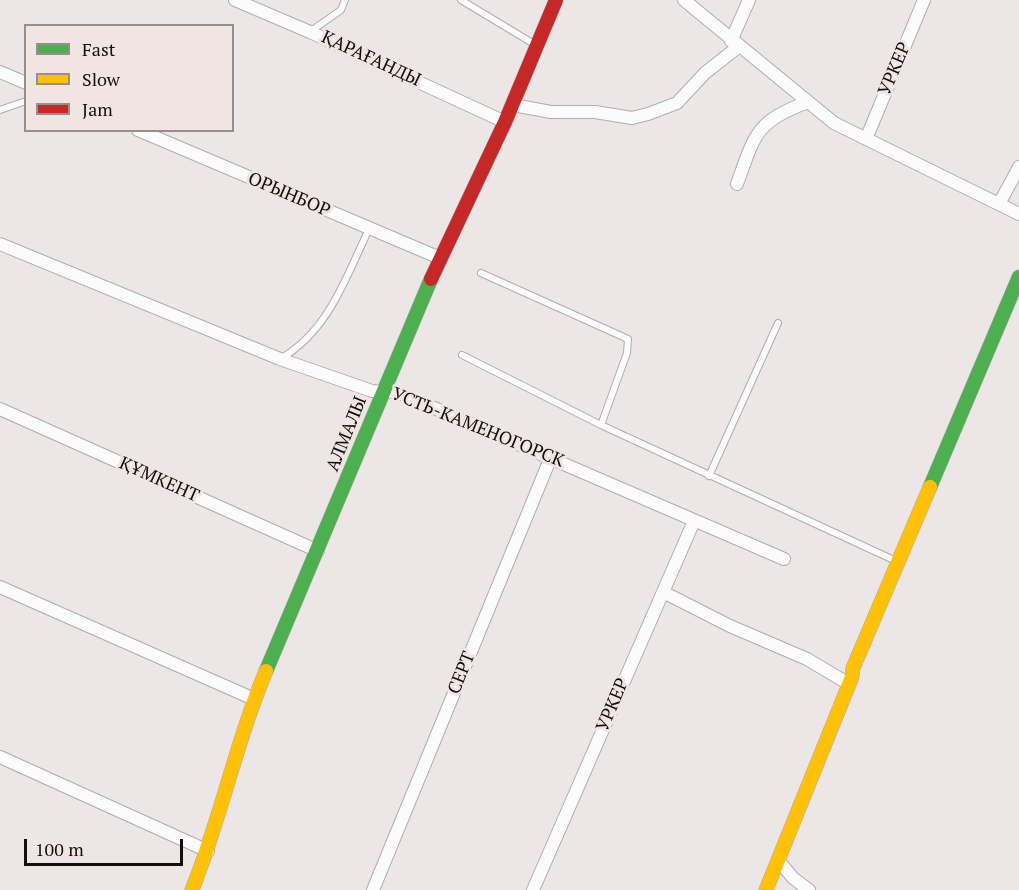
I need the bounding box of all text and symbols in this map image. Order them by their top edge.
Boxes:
legend [24,24,234,132]
street label: ҚАРАҒАНДЫ [318,27,424,91]
text: Fast [82,37,115,61]
street label: УРКЕР [874,39,916,99]
text: Slow [82,67,120,91]
text: Jam [82,97,113,121]
street label: ОРЫНБОР [245,168,333,222]
street label: УСТЬ-КАМЕНОГОРСК [389,384,567,472]
street label: АЛМАЛЫ [322,393,372,475]
street label: ҚҰМКЕНТ [116,453,202,507]
street label: СЕРТ [444,649,480,697]
street label: УРКЕР [592,675,634,735]
scale bar [27,827,186,865]
text: 100 m [35,837,84,861]

